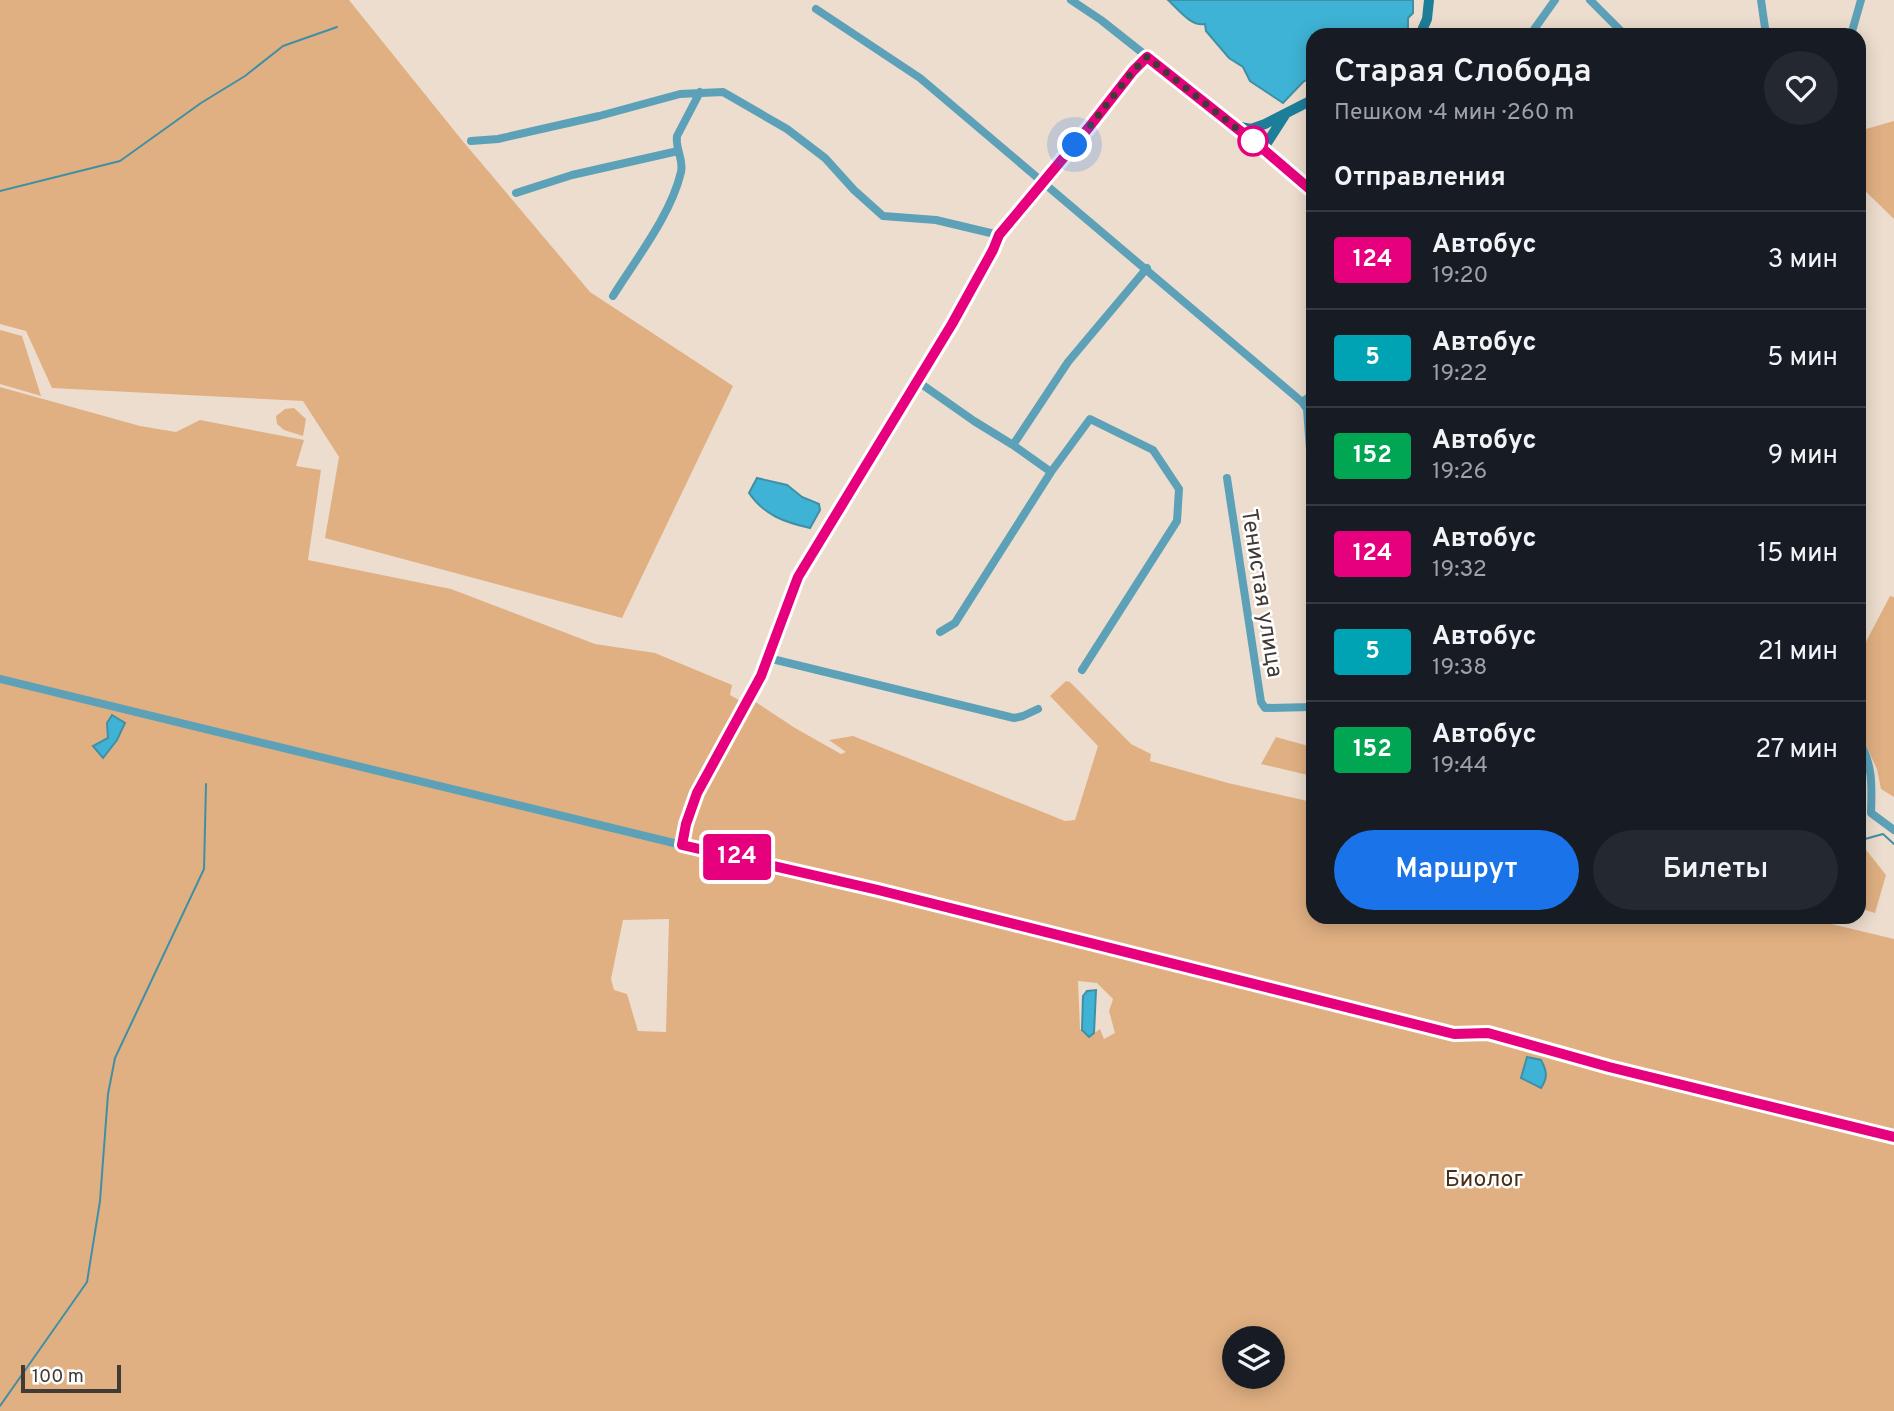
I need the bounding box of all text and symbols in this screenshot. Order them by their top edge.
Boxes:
button: heart [1764,51,1838,125]
text: Старая Слобода [1334,52,1592,94]
text: Пешком · 4 мин · 260 m [1334,99,1574,128]
unlabelled marker [1238,126,1268,156]
your location [1057,127,1092,162]
text: Отправления [1334,162,1506,195]
text: Автобус [1432,229,1537,262]
text: 3 мин [1768,244,1838,277]
text: 124 [1353,245,1392,275]
text: 19:20 [1432,262,1488,291]
text: Автобус [1432,327,1537,360]
text: 5 мин [1767,342,1838,375]
text: 5 [1365,343,1380,373]
text: 19:22 [1432,360,1488,389]
text: Автобус [1432,425,1537,458]
text: 9 мин [1768,440,1838,473]
text: 152 [1353,441,1392,471]
text: 19:26 [1432,458,1487,487]
street label: Тенистая улица [1233,507,1288,680]
text: Автобус [1432,523,1537,556]
text: 15 мин [1758,538,1838,571]
text: 124 [1353,539,1392,569]
text: 19:32 [1432,556,1487,585]
text: Автобус [1432,621,1537,654]
text: 21 мин [1758,636,1838,669]
text: 5 [1365,637,1380,667]
text: 19:38 [1432,654,1487,683]
text: Автобус [1432,719,1537,752]
text: 27 мин [1755,734,1838,767]
text: 152 [1353,735,1392,765]
text: 19:44 [1432,752,1488,781]
button: Маршрут [1334,830,1579,910]
button: Билеты [1593,830,1838,910]
line badge: 124 [697,834,777,880]
text: 124 [717,842,757,872]
park label: Биолог [1445,1166,1524,1195]
map controls [1222,1326,1285,1389]
button: layers [1222,1326,1285,1389]
scale bar [21,1362,121,1394]
text: 100 m [32,1365,84,1389]

